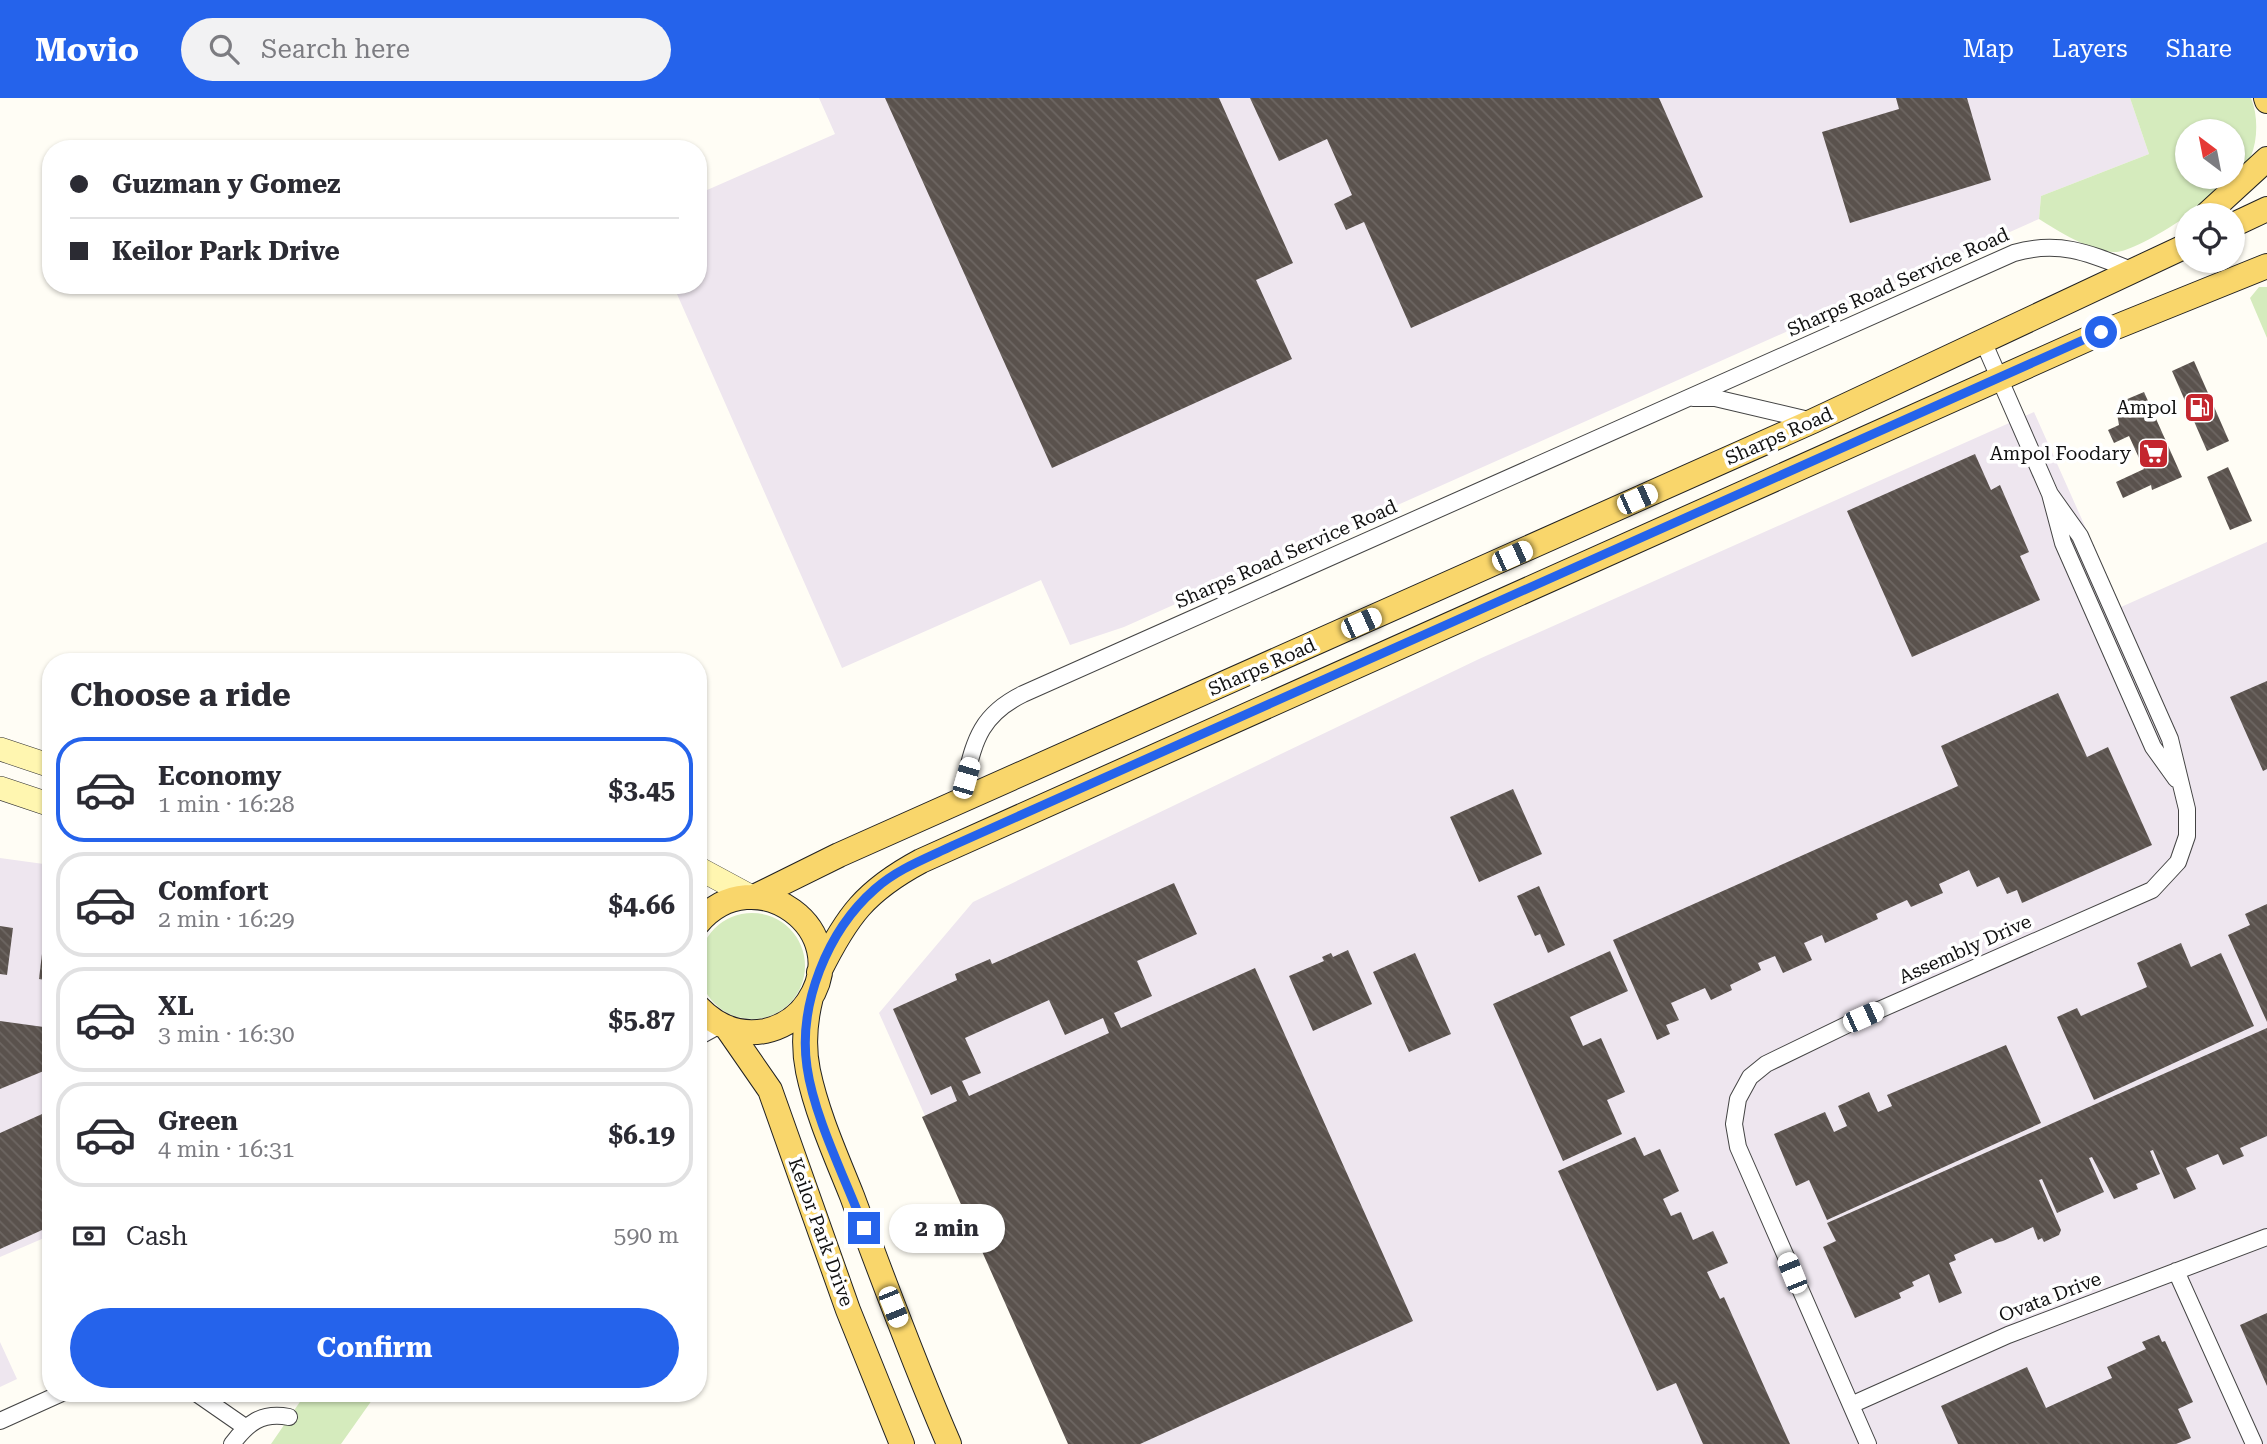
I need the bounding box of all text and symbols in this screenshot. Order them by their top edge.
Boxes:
search box [181,18,671,81]
text: Movio [35,30,139,69]
icon: search [205,30,243,68]
text: Search here [261,34,410,64]
text: Map [1963,35,2014,63]
text: Layers [2052,35,2128,63]
text: Share [2166,35,2232,63]
north arrow [2175,119,2245,189]
map controls [2175,119,2245,273]
text: Guzman y Gomez [112,169,341,199]
button: locate [2175,203,2245,273]
street label: Sharps Road Service Road [1784,223,2012,341]
text: Keilor Park Drive [112,236,340,266]
route start [2085,316,2117,348]
fuel station icon: Ampol [2183,390,2217,424]
place label: Ampol [2116,396,2177,419]
street label: Sharps Road [1722,402,1836,470]
supermarket icon: Ampol Foodary [2137,436,2171,470]
place label: Ampol Foodary [1990,442,2132,465]
car [1614,481,1661,517]
street label: Sharps Road Service Road [1172,495,1400,613]
car [1489,538,1536,574]
car [1338,605,1385,641]
street label: Sharps Road [1205,633,1319,701]
text: Choose a ride [70,676,291,714]
car [951,755,982,801]
icon: car [74,758,137,821]
text: Economy [158,761,281,791]
text: $3.45 [609,775,675,805]
text: 1 min · 16:28 [158,791,295,818]
icon: car [74,873,137,936]
text: Comfort [158,876,268,906]
text: $4.66 [609,890,675,920]
text: 2 min · 16:29 [158,906,295,933]
street label: Assembly Drive [1895,909,2035,989]
icon: car [74,988,137,1051]
text: XL [158,991,194,1021]
car [1840,999,1887,1035]
text: $5.87 [609,1005,675,1035]
text: 3 min · 16:30 [158,1021,295,1048]
icon: car [74,1103,137,1166]
text: Green [158,1106,238,1136]
text: $6.19 [609,1120,675,1150]
text: 4 min · 16:31 [158,1136,295,1163]
street label: Keilor Park Drive [783,1155,859,1309]
callout: 2 min [888,1204,1004,1252]
route end [848,1212,880,1244]
text: 2 min [915,1215,979,1242]
icon: cash [70,1217,108,1255]
text: Cash [126,1221,188,1251]
text: 590 m [614,1222,679,1249]
car [1775,1250,1810,1296]
street label: Ovata Drive [1996,1267,2104,1327]
car [876,1284,911,1330]
button: Confirm [70,1308,679,1388]

